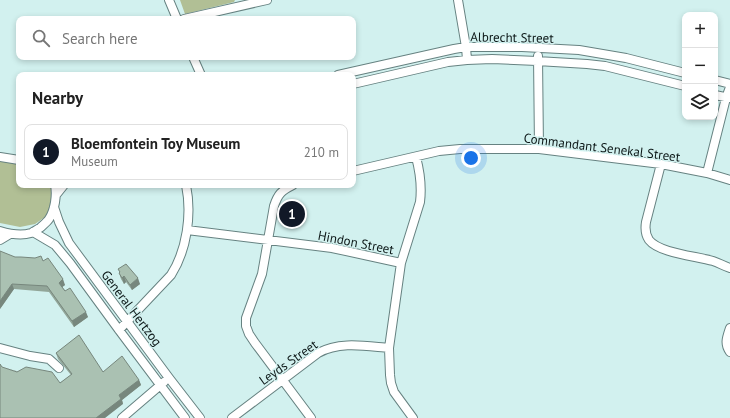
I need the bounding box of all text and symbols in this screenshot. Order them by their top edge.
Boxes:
map controls [682,12,718,120]
button: + [682,12,718,48]
search box [16,16,356,60]
icon: search [30,27,52,49]
street label: Albrecht Street [470,28,554,47]
text: Search here [62,29,138,48]
button: − [682,48,718,84]
button: layers [682,84,718,120]
text: Nearby [32,87,83,109]
street label: Commandant Senekal Street [523,129,682,166]
text: Bloemfontein Toy Museum [71,134,240,153]
text: 1 [42,144,50,161]
text: 210 m [304,144,339,161]
your location [461,148,481,168]
text: Museum [71,153,118,170]
pin: 1 [279,199,305,229]
street label: Hindon Street [316,227,396,258]
street label: General Hertzog [98,267,166,350]
street label: Leyds Street [256,336,321,389]

